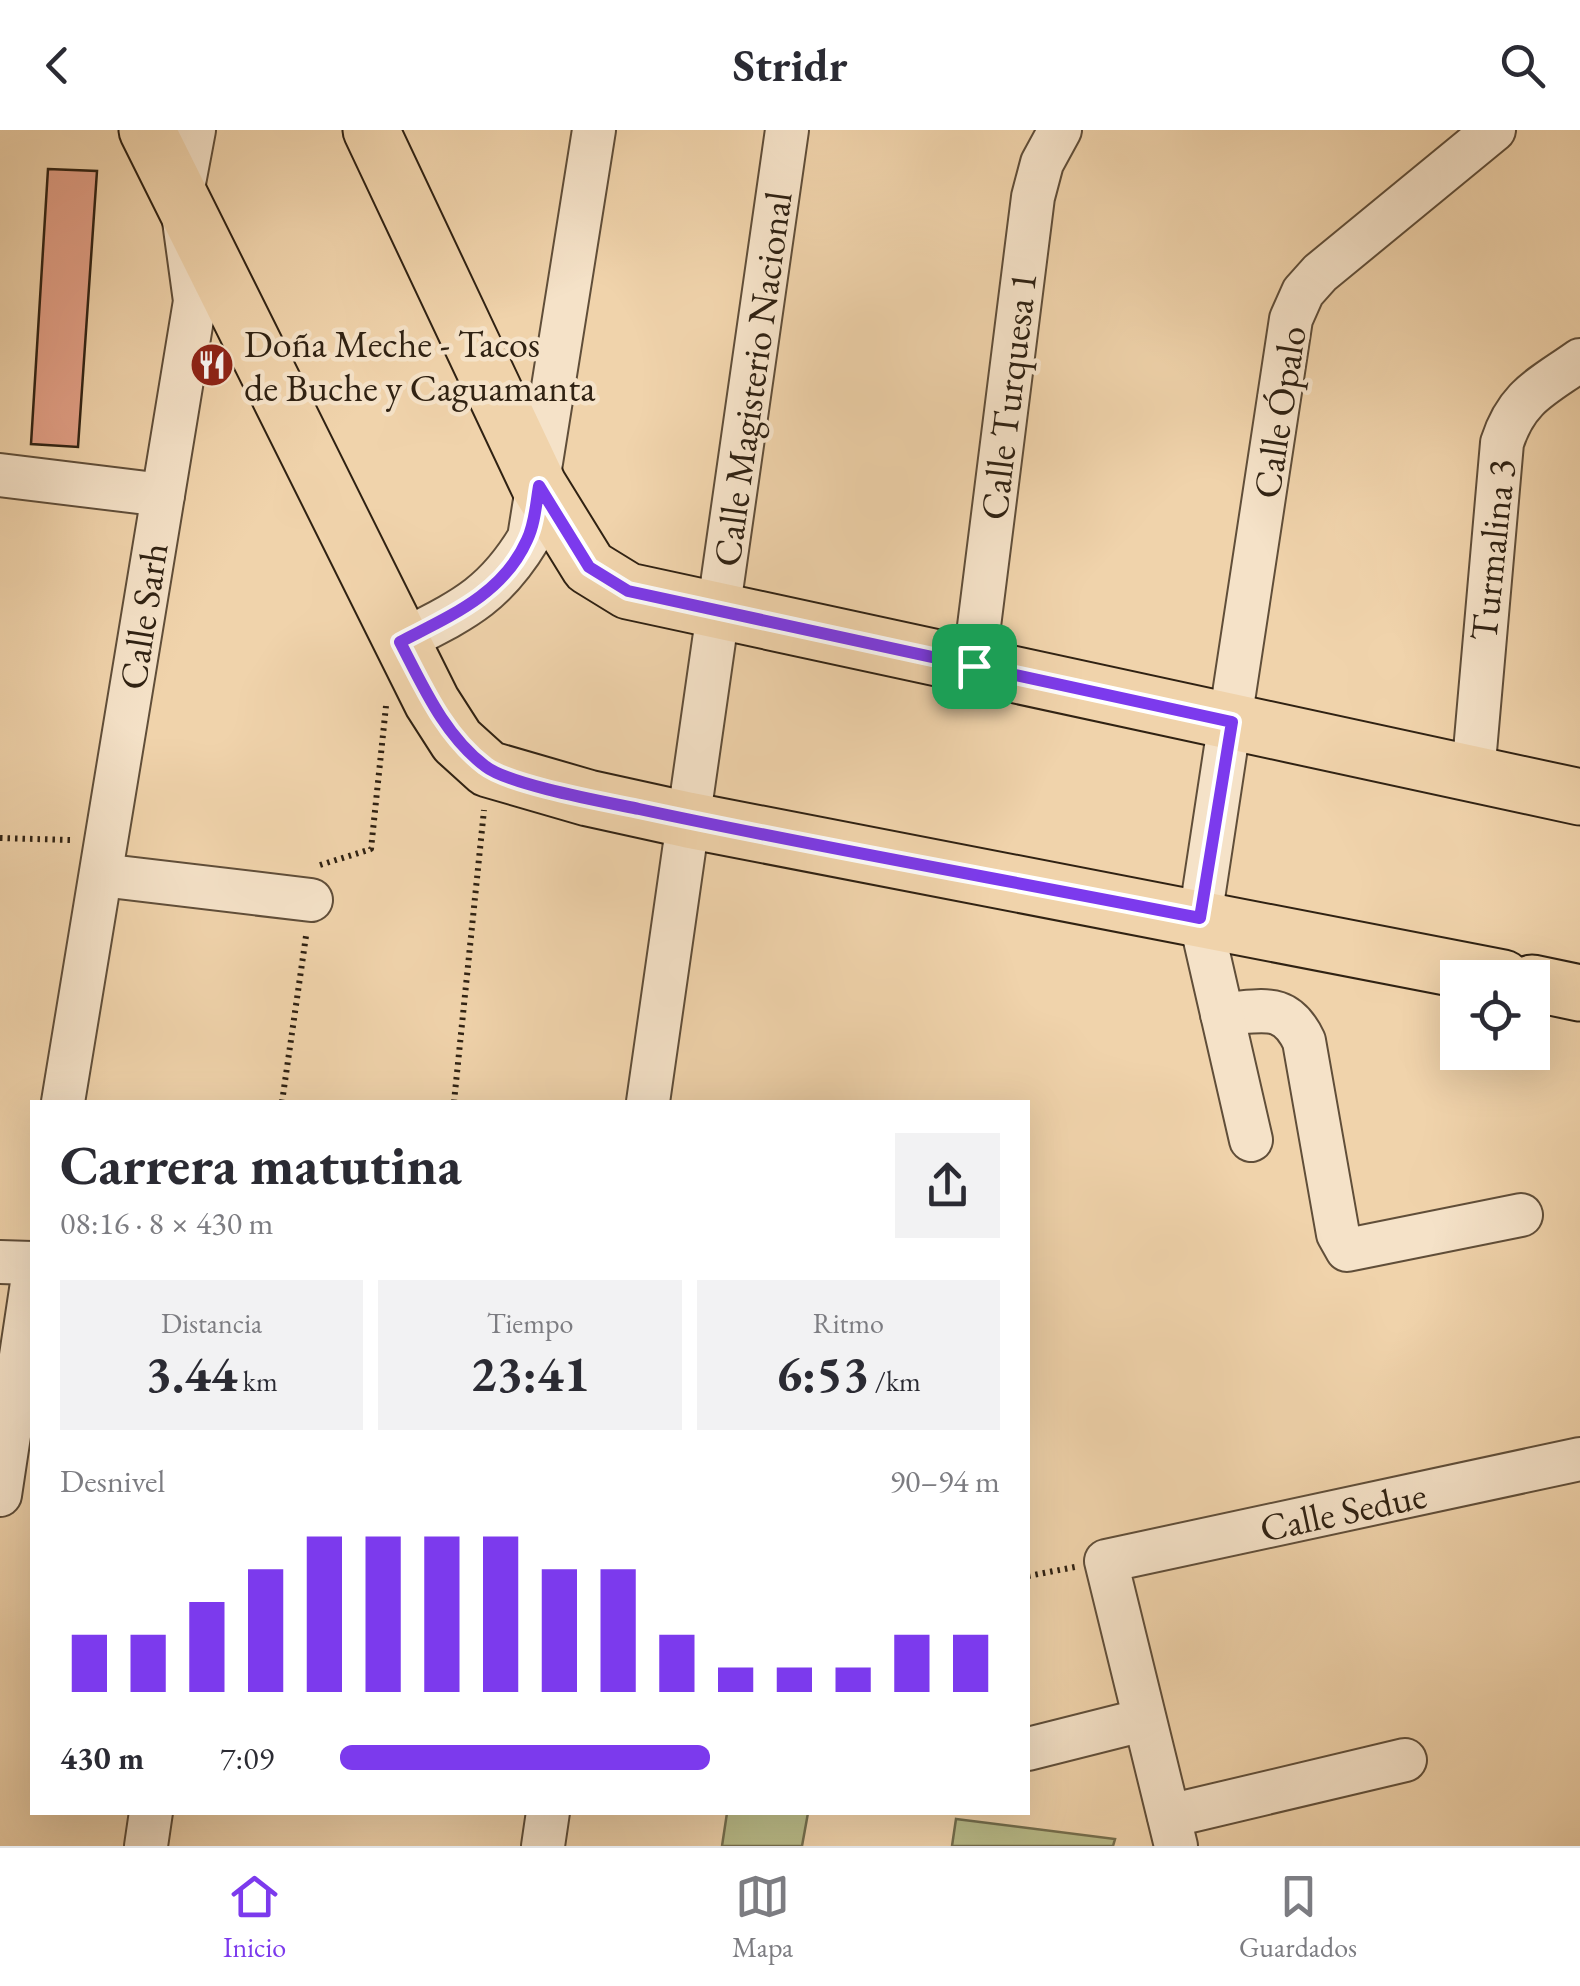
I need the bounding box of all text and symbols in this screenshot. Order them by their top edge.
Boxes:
text: Stridr [733,36,847,94]
icon: back [30,38,85,93]
icon: search [1495,38,1550,93]
street label: Calle Magisterio Nacional [701,188,803,570]
street label: Calle Turquesa 1 [969,269,1047,523]
place label: Doña Meche - Tacos de Buche y Caguamanta [244,319,596,412]
street label: Calle Ópalo [1241,322,1317,502]
restaurant icon: Doña Meche - Tacos de Buche y Caguamanta [189,342,235,388]
street label: Turmalina 3 [1458,457,1526,643]
street label: Calle Sarh [107,539,179,693]
pin [932,624,1017,709]
icon: arrive [947,639,1002,694]
map controls [1440,960,1550,1070]
button: locate [1440,960,1550,1070]
text: Carrera matutina [60,1129,462,1200]
button: share [895,1133,1000,1238]
text: 08:16 · 8 × 430 m [60,1202,273,1244]
text: Distancia [161,1305,262,1341]
text: Tiempo [487,1305,573,1341]
text: Ritmo [813,1305,884,1341]
text: 3.44 [146,1341,237,1406]
text: 23:41 [470,1341,590,1406]
text: 6:53 [776,1341,869,1406]
text: km [237,1363,278,1399]
text: /km [869,1363,921,1399]
text: Desnivel [60,1460,165,1502]
text: 90–94 m [890,1460,1000,1502]
street label: Calle Sedue [1255,1469,1431,1553]
text: 430 m [60,1737,144,1779]
text: 7:09 [220,1737,274,1779]
tab: Inicio [223,1869,286,1965]
tab: Mapa [732,1869,793,1965]
tab: Guardados [1239,1869,1357,1965]

